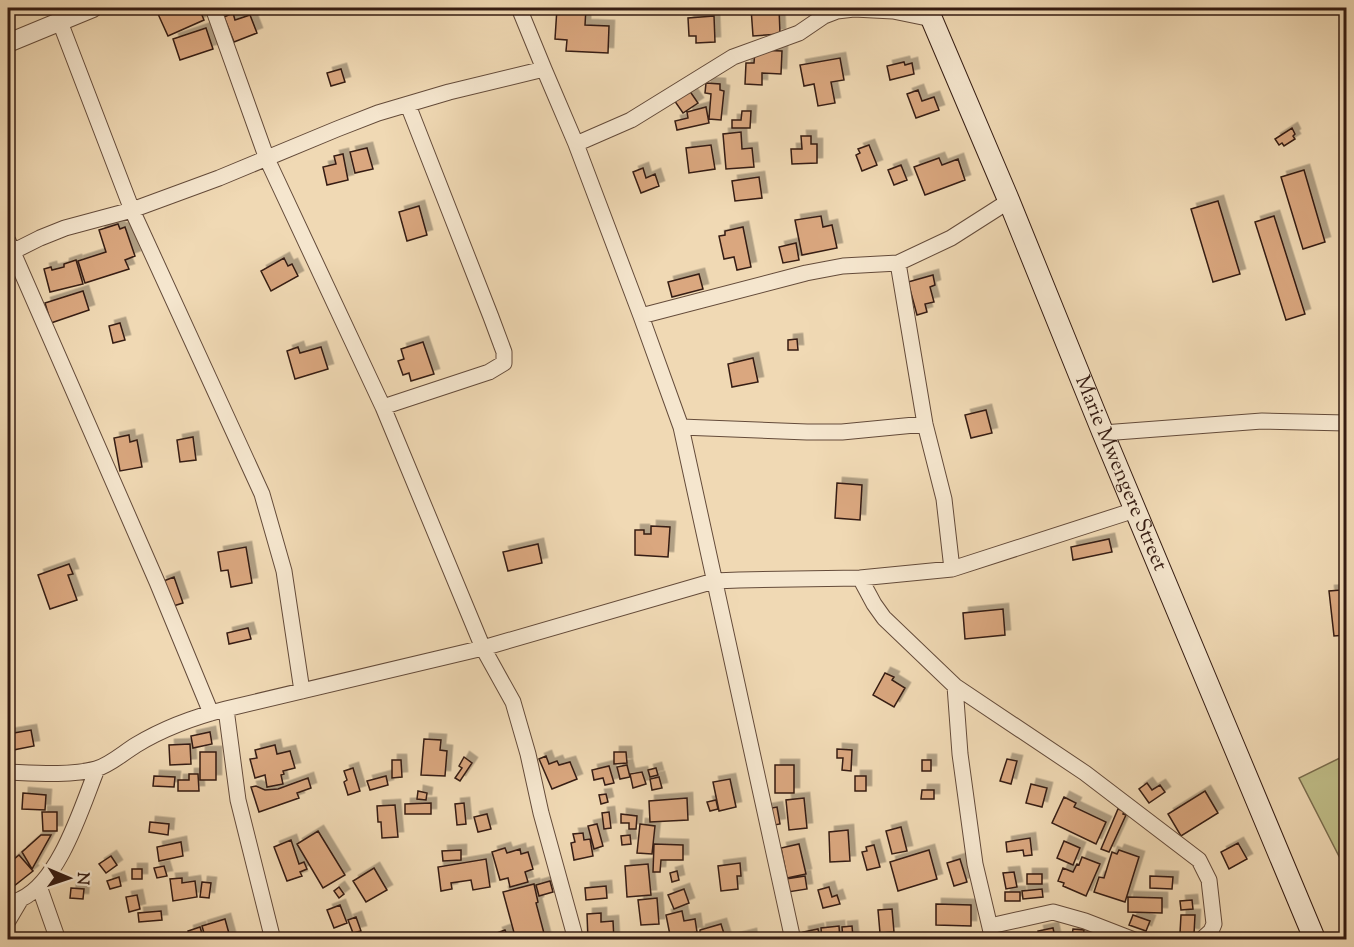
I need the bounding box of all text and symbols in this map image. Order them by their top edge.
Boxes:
street label: Marie Mwengere Street [1066,371,1174,576]
north arrow [39,848,99,908]
text: N [70,872,93,885]

